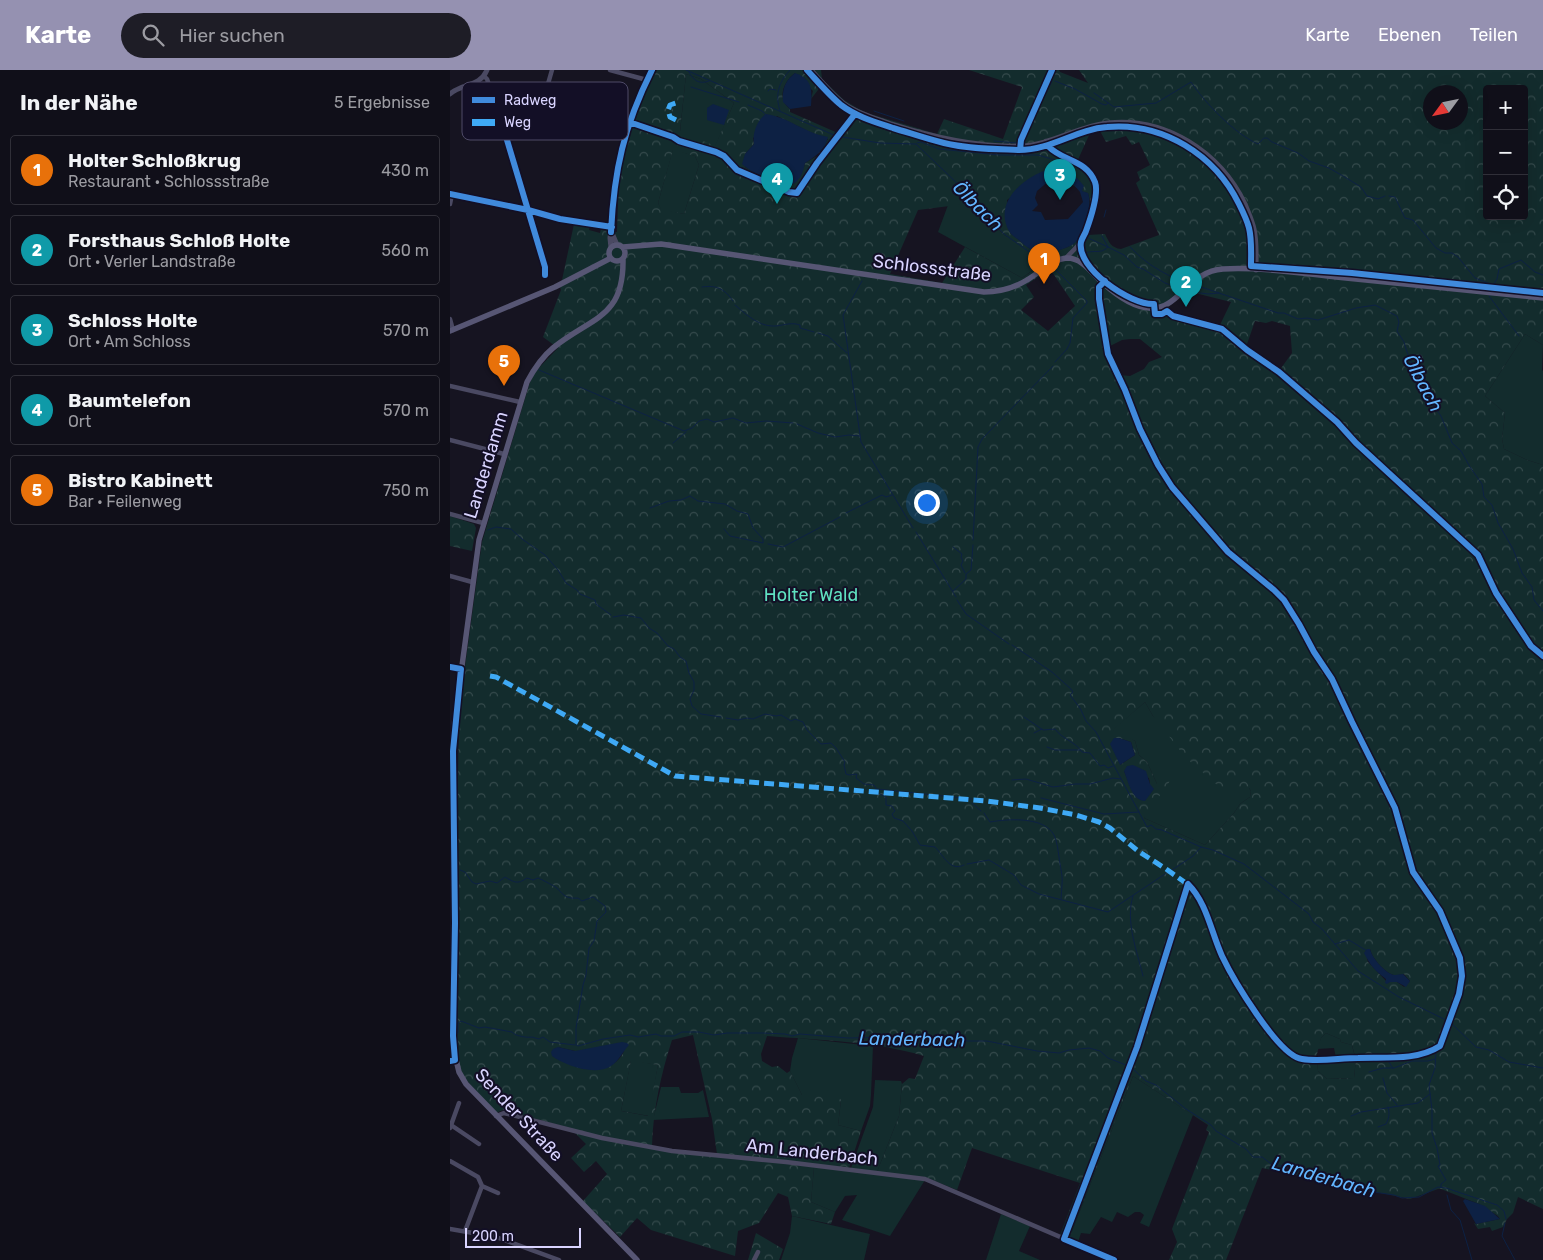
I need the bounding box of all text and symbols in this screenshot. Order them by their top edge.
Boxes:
search box [121,13,471,58]
text: Karte [25,21,91,49]
icon: search [139,21,167,49]
text: Hier suchen [179,24,285,47]
text: Karte [1305,24,1350,46]
text: Ebenen [1378,24,1442,46]
text: Teilen [1470,24,1518,46]
legend [462,82,628,140]
north arrow [1423,85,1468,130]
map controls [1483,85,1528,220]
button: + [1483,85,1528,130]
text: In der Nähe [20,90,138,115]
text: Radweg [504,92,556,109]
text: 5 Ergebnisse [334,93,430,112]
text: Weg [504,114,531,131]
button: − [1483,130,1528,175]
text: Holter Schloßkrug [68,149,241,172]
pin: 3 [1044,159,1076,200]
text: 1 [33,161,41,180]
text: 430 m [381,161,429,180]
pin: 4 [761,163,793,204]
text: Restaurant · Schlossstraße [68,172,269,191]
button: locate [1483,175,1528,220]
water label: Ölbach [948,176,1008,236]
text: Forsthaus Schloß Holte [68,229,290,252]
text: 2 [32,241,42,260]
text: 560 m [382,241,429,260]
pin: 1 [1028,243,1060,284]
street label: Schlossstraße [872,250,992,286]
text: Ort · Verler Landstraße [68,252,236,271]
pin: 2 [1170,266,1202,307]
text: Schloss Holte [68,309,198,332]
text: 3 [32,321,42,340]
text: 570 m [383,321,429,340]
text: Ort · Am Schloss [68,332,191,351]
pin: 5 [488,345,520,386]
water label: Ölbach [1398,350,1448,416]
text: Baumtelefon [68,389,191,412]
text: 4 [32,401,42,420]
text: 570 m [383,401,429,420]
street label: Landerdamm [459,409,513,521]
text: Ort [68,412,91,431]
text: Bistro Kabinett [68,469,213,492]
text: 5 [32,481,42,500]
text: 750 m [383,481,429,500]
your location [914,490,940,516]
text: Bar · Feilenweg [68,492,182,511]
park label: Holter Wald [764,584,858,606]
water label: Landerbach [858,1027,966,1051]
street label: Sender Straße [470,1064,568,1166]
street label: Am Landerbach [745,1134,879,1170]
water label: Landerbach [1269,1151,1379,1203]
scale bar [465,1225,581,1248]
text: 200 m [472,1228,514,1245]

